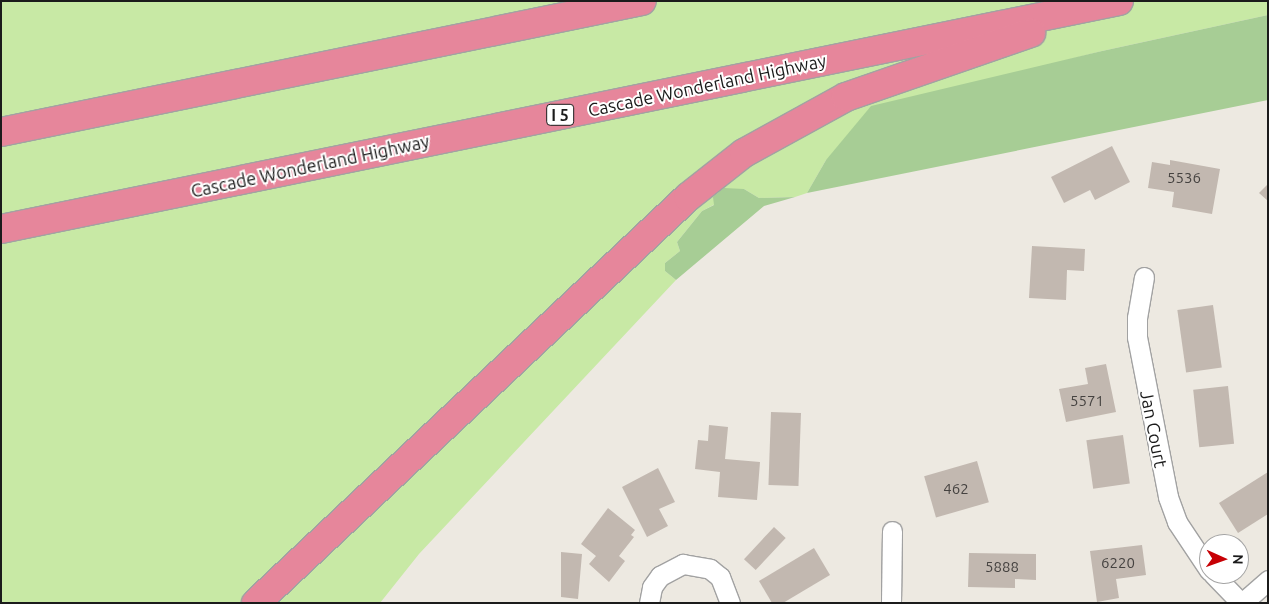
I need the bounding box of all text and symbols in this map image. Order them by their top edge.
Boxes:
street label: Cascade Wonderland Highway [586,49,828,121]
road number: I 5 [545,102,575,128]
street label: Cascade Wonderland Highway [189,130,431,202]
house number: 5536 [1167,169,1201,187]
street label: Jan Court [1136,389,1172,469]
house number: 5571 [1070,392,1104,410]
house number: 462 [943,480,969,498]
north arrow [1199,534,1249,584]
house number: 6220 [1101,554,1135,572]
text: N [1230,554,1246,565]
house number: 5888 [985,558,1019,576]

